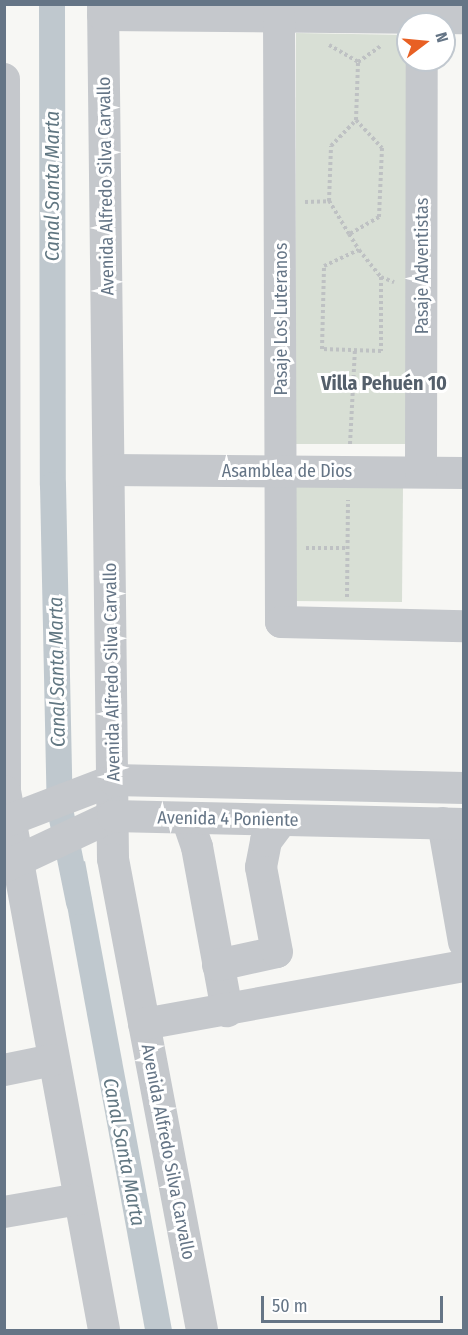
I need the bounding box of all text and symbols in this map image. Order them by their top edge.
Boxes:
north arrow [396,12,456,72]
text: N [431,30,452,45]
street label: Avenida Alfredo Silva Carvallo [93,76,119,296]
water label: Canal Santa Marta [40,111,64,261]
street label: Pasaje Adventistas [411,198,433,334]
street label: Pasaje Los Luteranos [270,243,292,395]
district label: Villa Pehuén 10 [321,371,447,395]
street label: Asamblea de Dios [222,460,352,482]
street label: Avenida Alfredo Silva Carvallo [99,562,125,782]
water label: Canal Santa Marta [44,597,70,747]
street label: Avenida 4 Poniente [157,807,299,831]
street label: Avenida Alfredo Silva Carvallo [137,1042,199,1262]
water label: Canal Santa Marta [98,1076,150,1228]
scale bar [264,1284,446,1322]
text: 50 m [272,1295,308,1317]

